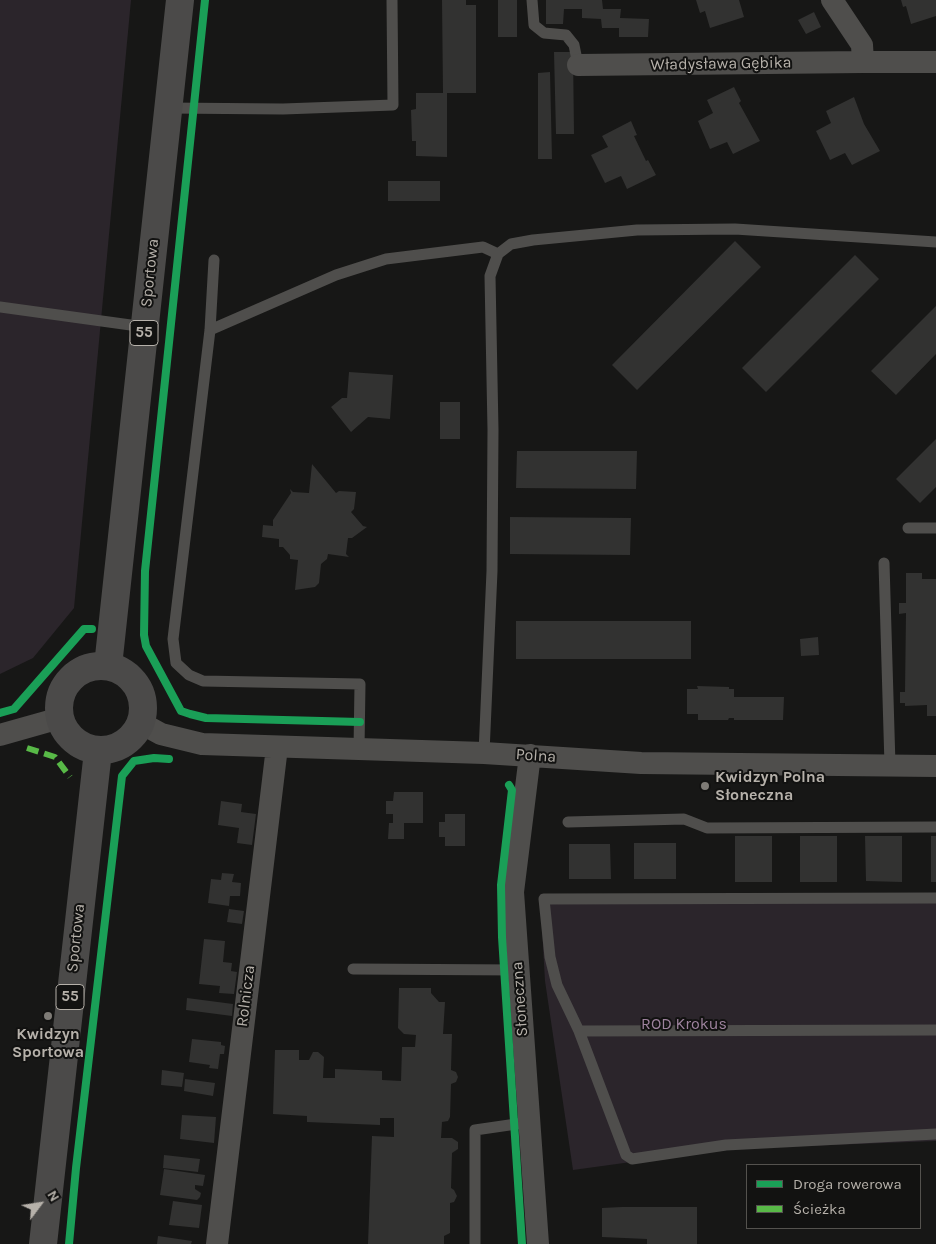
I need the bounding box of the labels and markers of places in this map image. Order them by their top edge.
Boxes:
place label: Kwidzyn Polna Słoneczna [715,767,825,805]
marker: Kwidzyn Polna Słoneczna [699,780,711,792]
marker: Kwidzyn Sportowa [42,1010,54,1022]
place label: Kwidzyn Sportowa [12,1024,84,1062]

